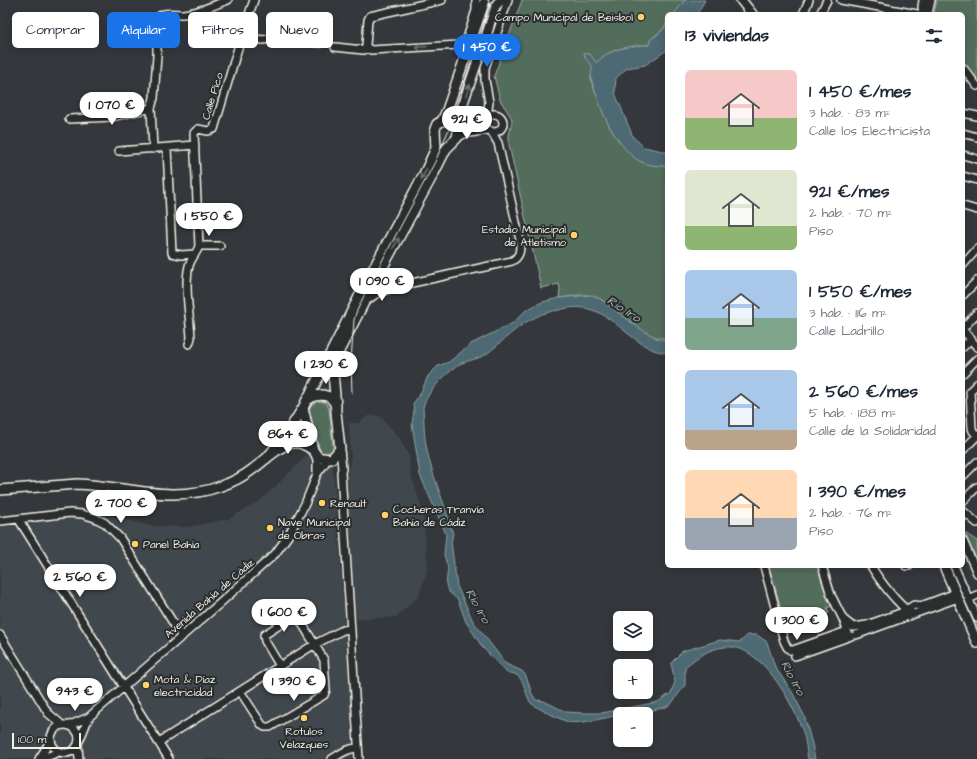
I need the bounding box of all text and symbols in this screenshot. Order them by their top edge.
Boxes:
place label: Campo Municipal de Beisbol [495,10,633,25]
chip: Comprar [12,12,99,48]
chip: Alquilar [107,12,180,48]
chip: Filtros [188,12,258,48]
chip: Nuevo [266,12,333,48]
marker: Campo Municipal de Beisbol [636,12,646,22]
text: 13 viviendas [685,24,769,48]
icon: filters [923,25,945,47]
pin: 1 450 € [450,34,524,68]
text: 1 450 € [463,38,511,56]
one-way arrow [415,44,428,51]
street label: Calle Pico [198,70,227,122]
text: 1 450 €/mes [809,80,911,104]
one-way arrow [465,84,473,96]
icon: home [717,86,765,134]
pin: 1 070 € [75,92,149,126]
text: 1 070 € [89,96,135,114]
text: 3 hab. · 83 m² [809,104,890,122]
pin: 921 € [439,106,495,140]
text: 921 € [451,110,483,128]
text: Calle los Electricista [809,122,930,140]
one-way arrow [420,168,428,180]
text: 921 €/mes [809,180,890,204]
icon: home [717,186,765,234]
pin: 1 550 € [172,203,246,237]
text: 2 hab. · 70 m² [809,204,892,222]
text: 1 550 € [184,207,234,225]
place label: Estadio Municipal de Atletismo [482,222,567,250]
text: Piso [809,222,833,240]
marker: Estadio Municipal de Atletismo [569,230,579,240]
one-way arrow [393,237,400,249]
pin: 1 090 € [345,268,419,302]
text: 1 090 € [359,272,405,290]
text: 1 550 €/mes [809,280,912,304]
icon: home [717,286,765,334]
water label: Rio Iro [604,292,645,327]
text: 3 hab. · 116 m² [809,304,887,322]
text: Calle Ladrillo [809,322,884,340]
pin: 1 230 € [289,351,363,385]
text: 1 230 € [304,355,348,373]
text: 2 560 €/mes [809,380,918,404]
icon: home [717,386,765,434]
text: 5 hab. · 188 m² [809,404,897,422]
pin: 864 € [260,421,316,455]
text: Calle de la Solidaridad [809,422,936,440]
text: 864 € [268,425,308,443]
text: 1 390 €/mes [809,480,906,504]
icon: home [717,486,765,534]
pin: 2 700 € [84,490,158,524]
text: 2 700 € [95,494,147,512]
place label: Renault [330,496,367,511]
marker: Renault [317,498,327,508]
place label: Cocheras Tranvía Bahía de Cádiz [393,502,484,530]
text: 2 hab. · 76 m² [809,504,892,522]
marker: Cocheras Tranvía Bahía de Cádiz [380,510,390,520]
place label: Nave Municipal de Obras [278,515,351,543]
text: Piso [809,522,833,540]
marker: Nave Municipal de Obras [265,523,275,533]
place label: Panel Bahía [143,537,200,552]
marker: Panel Bahía [130,539,140,549]
street label: Avenida Bahía de Cádiz [161,555,258,641]
pin: 2 560 € [43,564,117,598]
text: 2 560 € [53,568,107,586]
water label: Rio Iro [461,586,495,628]
pin: 1 600 € [247,599,321,633]
text: 1 600 € [261,603,307,621]
pin: 1 300 € [760,607,834,641]
map controls [613,611,653,747]
button: layers [613,611,653,651]
text: 1 300 € [774,611,820,629]
water label: Rio Iro [776,658,809,700]
button: + [613,659,653,699]
pin: 1 390 € [257,668,331,702]
place label: Mota & Díaz electricidad [154,672,216,700]
text: 1 390 € [272,672,316,690]
pin: 943 € [47,678,103,712]
marker: Mota & Díaz electricidad [141,680,151,690]
text: 943 € [56,682,94,700]
button: − [613,707,653,747]
marker: Rotulos Velazques [299,713,309,723]
place label: Rotulos Velazques [280,724,329,752]
scale bar [12,731,81,750]
text: 100 m [18,732,46,747]

